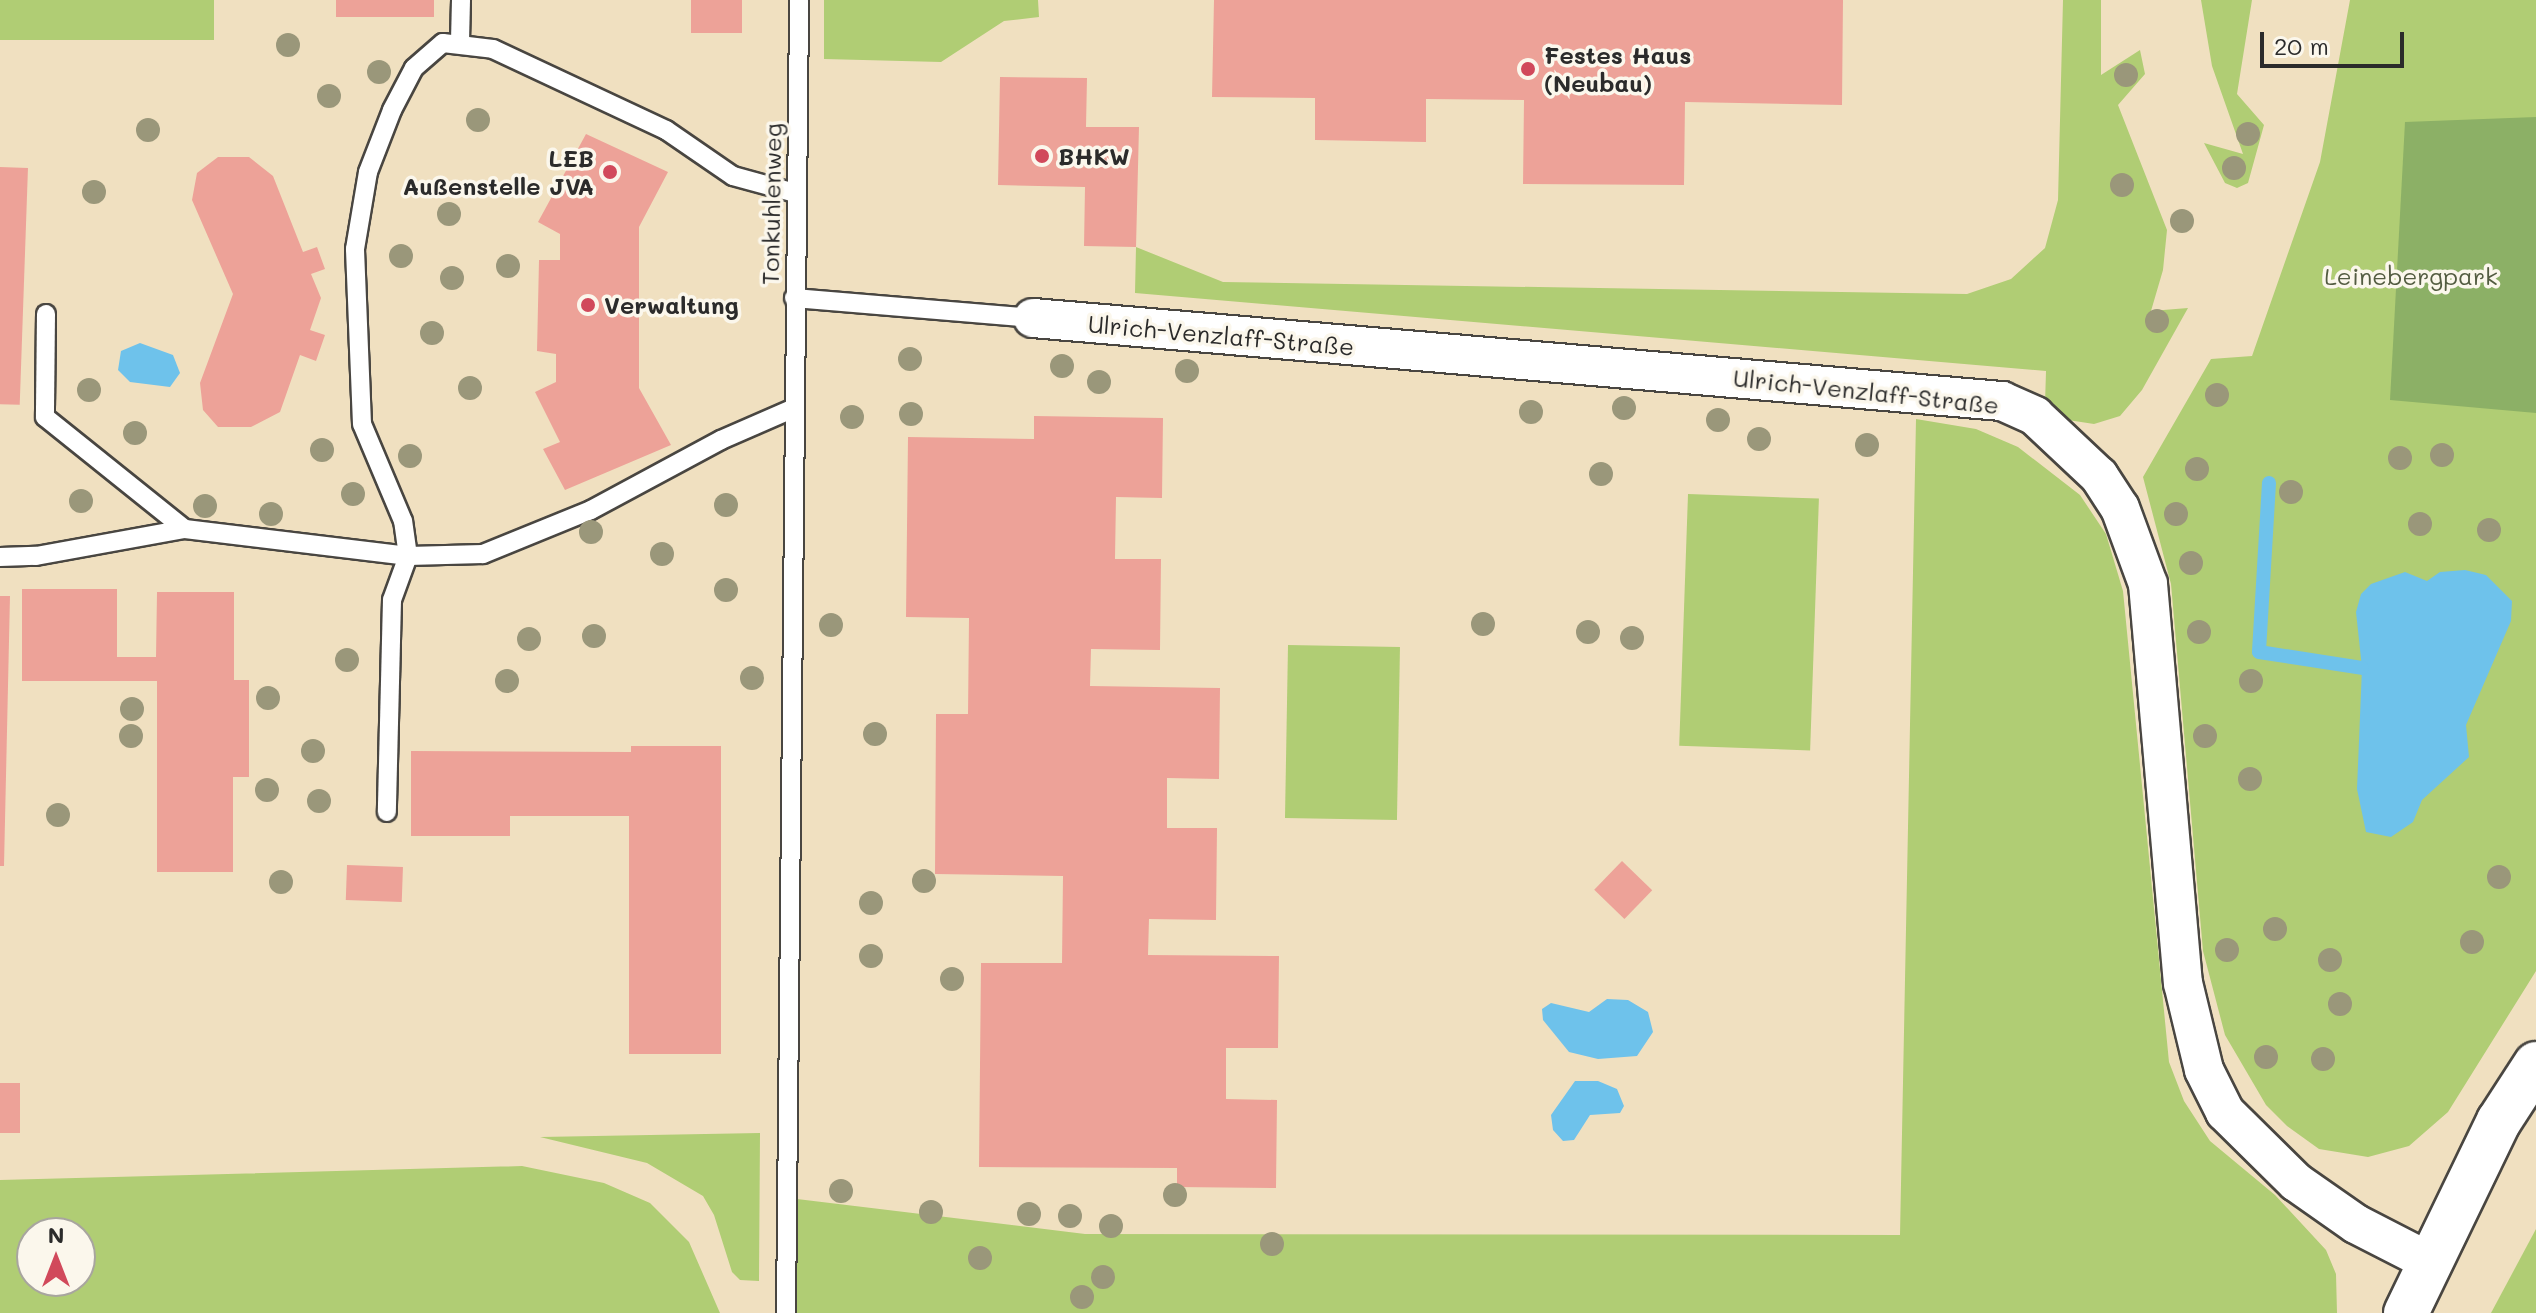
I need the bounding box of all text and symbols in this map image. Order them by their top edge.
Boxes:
scale bar [2264,16,2408,66]
text: 20 m [2274,30,2329,61]
place label: Festes Haus (Neubau) [1544,41,1691,97]
marker: Festes Haus (Neubau) [1519,60,1537,78]
street label: Tonkuhlenweg [755,123,787,285]
place label: BHKW [1058,142,1130,170]
place label: LEB Außenstelle JVA [403,144,594,200]
marker: BHKW [1033,147,1051,165]
marker: LEB Außenstelle JVA [601,163,619,181]
park label: Leinebergpark [2324,262,2498,290]
place label: Verwaltung [604,291,739,319]
marker: Verwaltung [579,296,597,314]
street label: Ulrich-Venzlaff-Straße [1087,309,1355,361]
street label: Ulrich-Venzlaff-Straße [1732,363,2000,419]
north arrow [16,1217,96,1297]
text: N [48,1220,64,1249]

